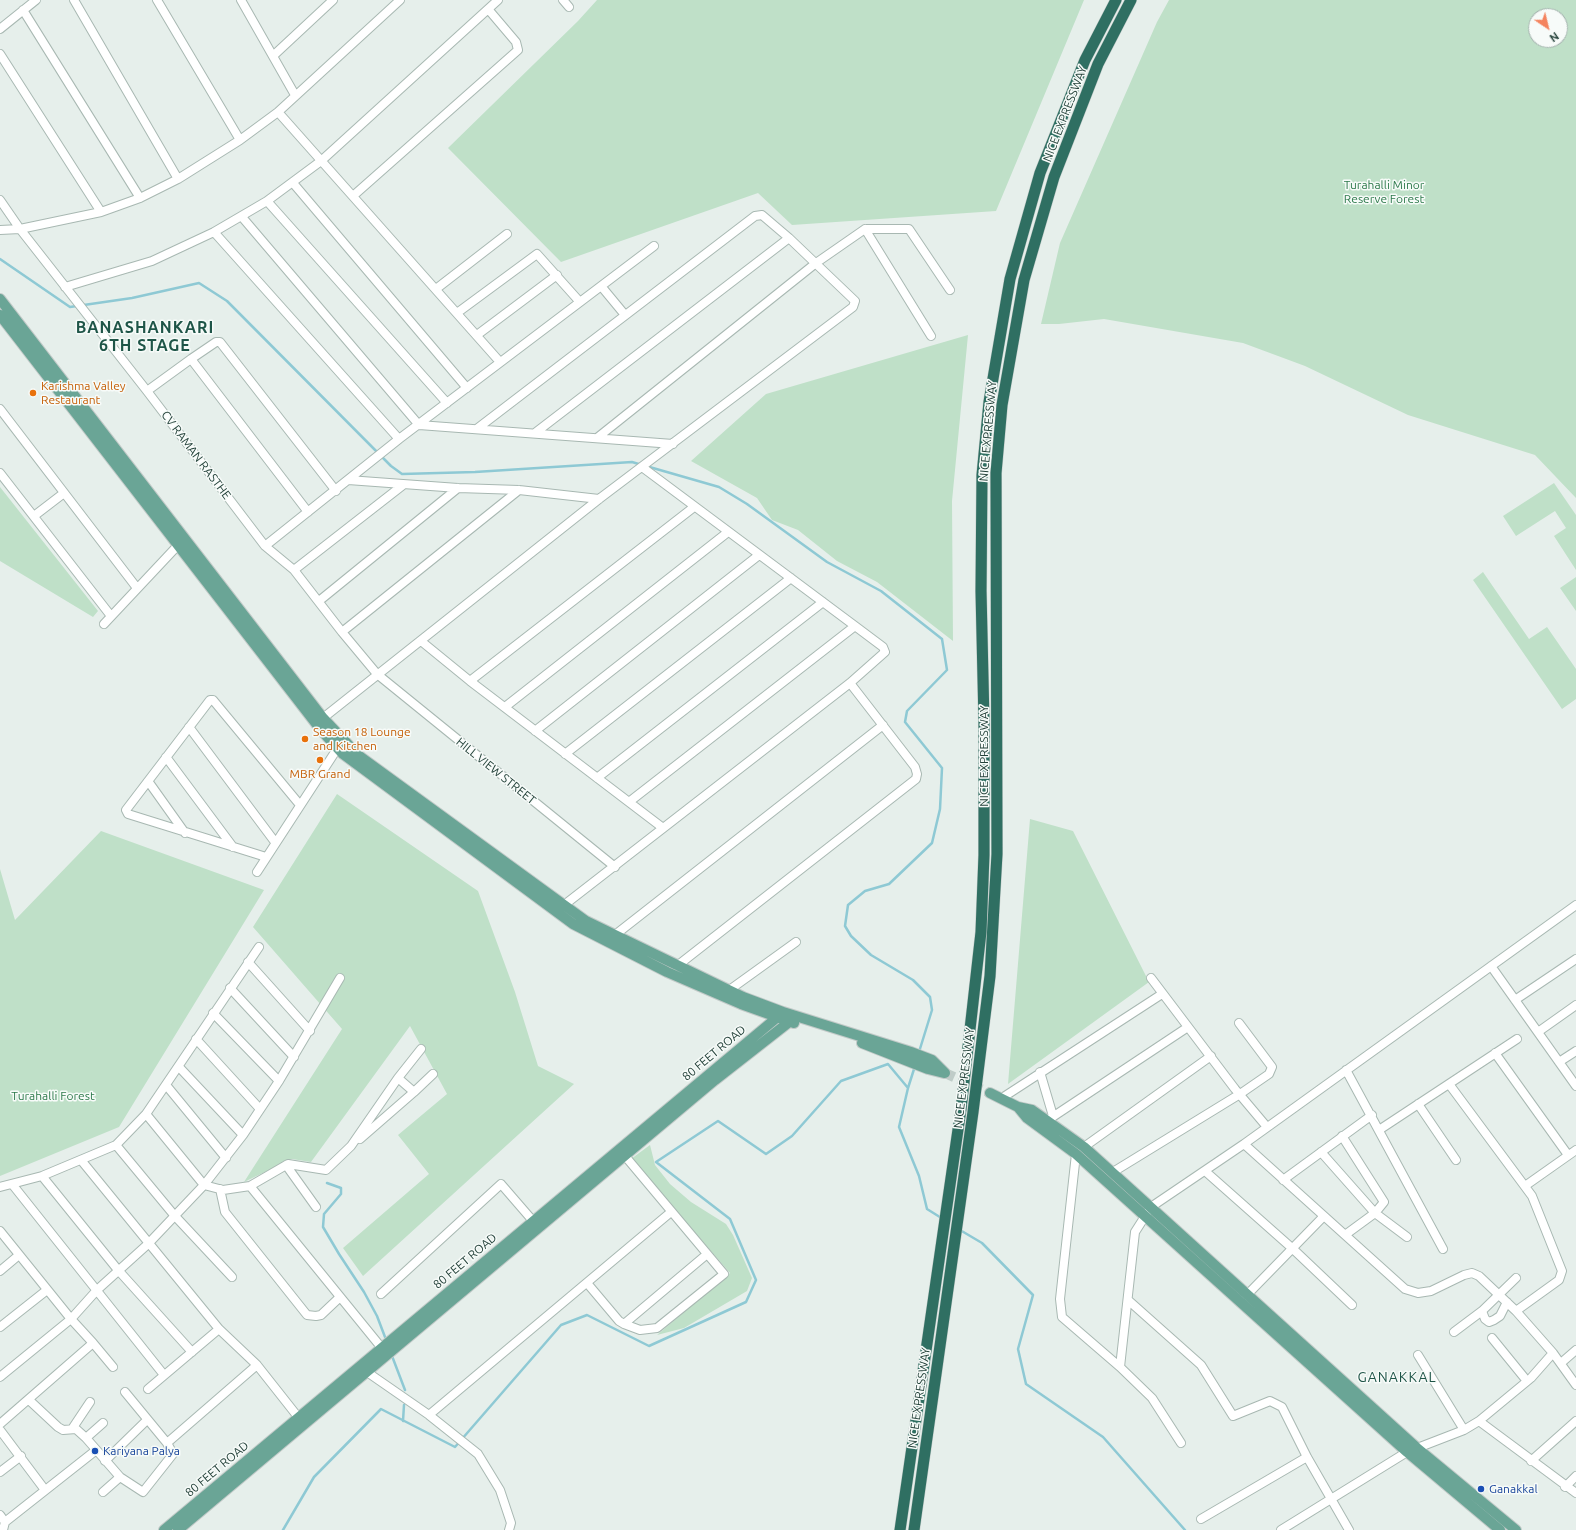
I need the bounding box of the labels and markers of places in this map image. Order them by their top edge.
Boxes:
place label: Karishma Valley Restaurant [41,379,126,407]
marker: Karishma Valley Restaurant [28,388,38,398]
place label: Season 18 Lounge and Kitchen [313,725,411,753]
marker: Season 18 Lounge and Kitchen [300,734,310,744]
marker: MBR Grand [315,755,325,765]
place label: MBR Grand [290,767,350,781]
place label: Kariyana Palya [103,1444,180,1458]
marker: Kariyana Palya [90,1446,100,1456]
place label: Ganakkal [1489,1482,1538,1496]
marker: Ganakkal [1476,1484,1486,1494]

